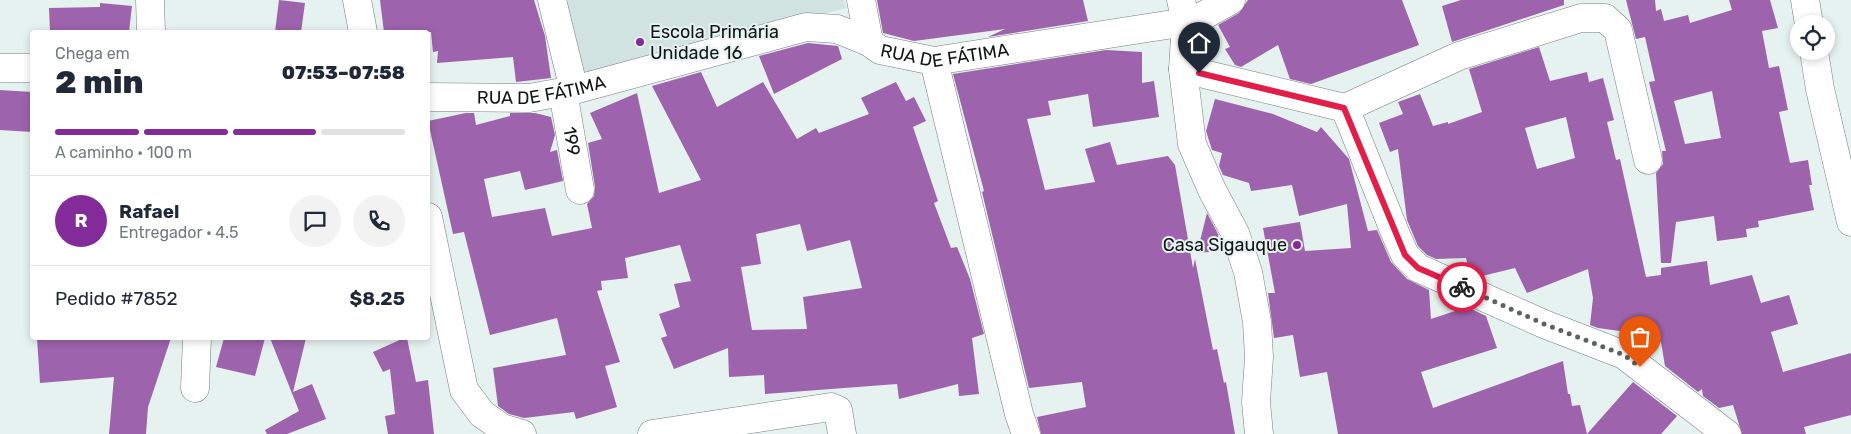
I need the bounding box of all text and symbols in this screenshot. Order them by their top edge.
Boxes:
map controls [1790,15,1835,60]
button: locate [1790,15,1835,60]
place label: Escola Primária Unidade 16 [650,21,779,64]
pin [1178,22,1220,73]
icon: home [1185,29,1213,57]
marker: Escola Primária Unidade 16 [634,36,646,48]
street label: RUA DE FÁTIMA [878,39,1010,72]
text: Chega em [55,44,130,63]
text: 07:53–07:58 [282,61,405,84]
text: 2 min [55,63,144,101]
street label: RUA DE FÁTIMA [477,71,608,109]
street label: 199 [558,125,585,157]
text: A caminho · 100 m [55,143,192,162]
button: chat [289,195,341,247]
button: phone [353,195,405,247]
text: Rafael [119,200,179,223]
text: R [74,209,88,232]
text: Entregador · 4.5 [119,223,239,242]
place label: Casa Sigauque [1163,234,1287,256]
marker: Casa Sigauque [1291,239,1303,251]
courier [1437,262,1487,312]
icon: bike [1448,273,1476,301]
text: Pedido #7852 [55,287,178,310]
text: $8.25 [350,287,405,310]
pin [1619,316,1661,367]
icon: bag [1626,323,1654,351]

